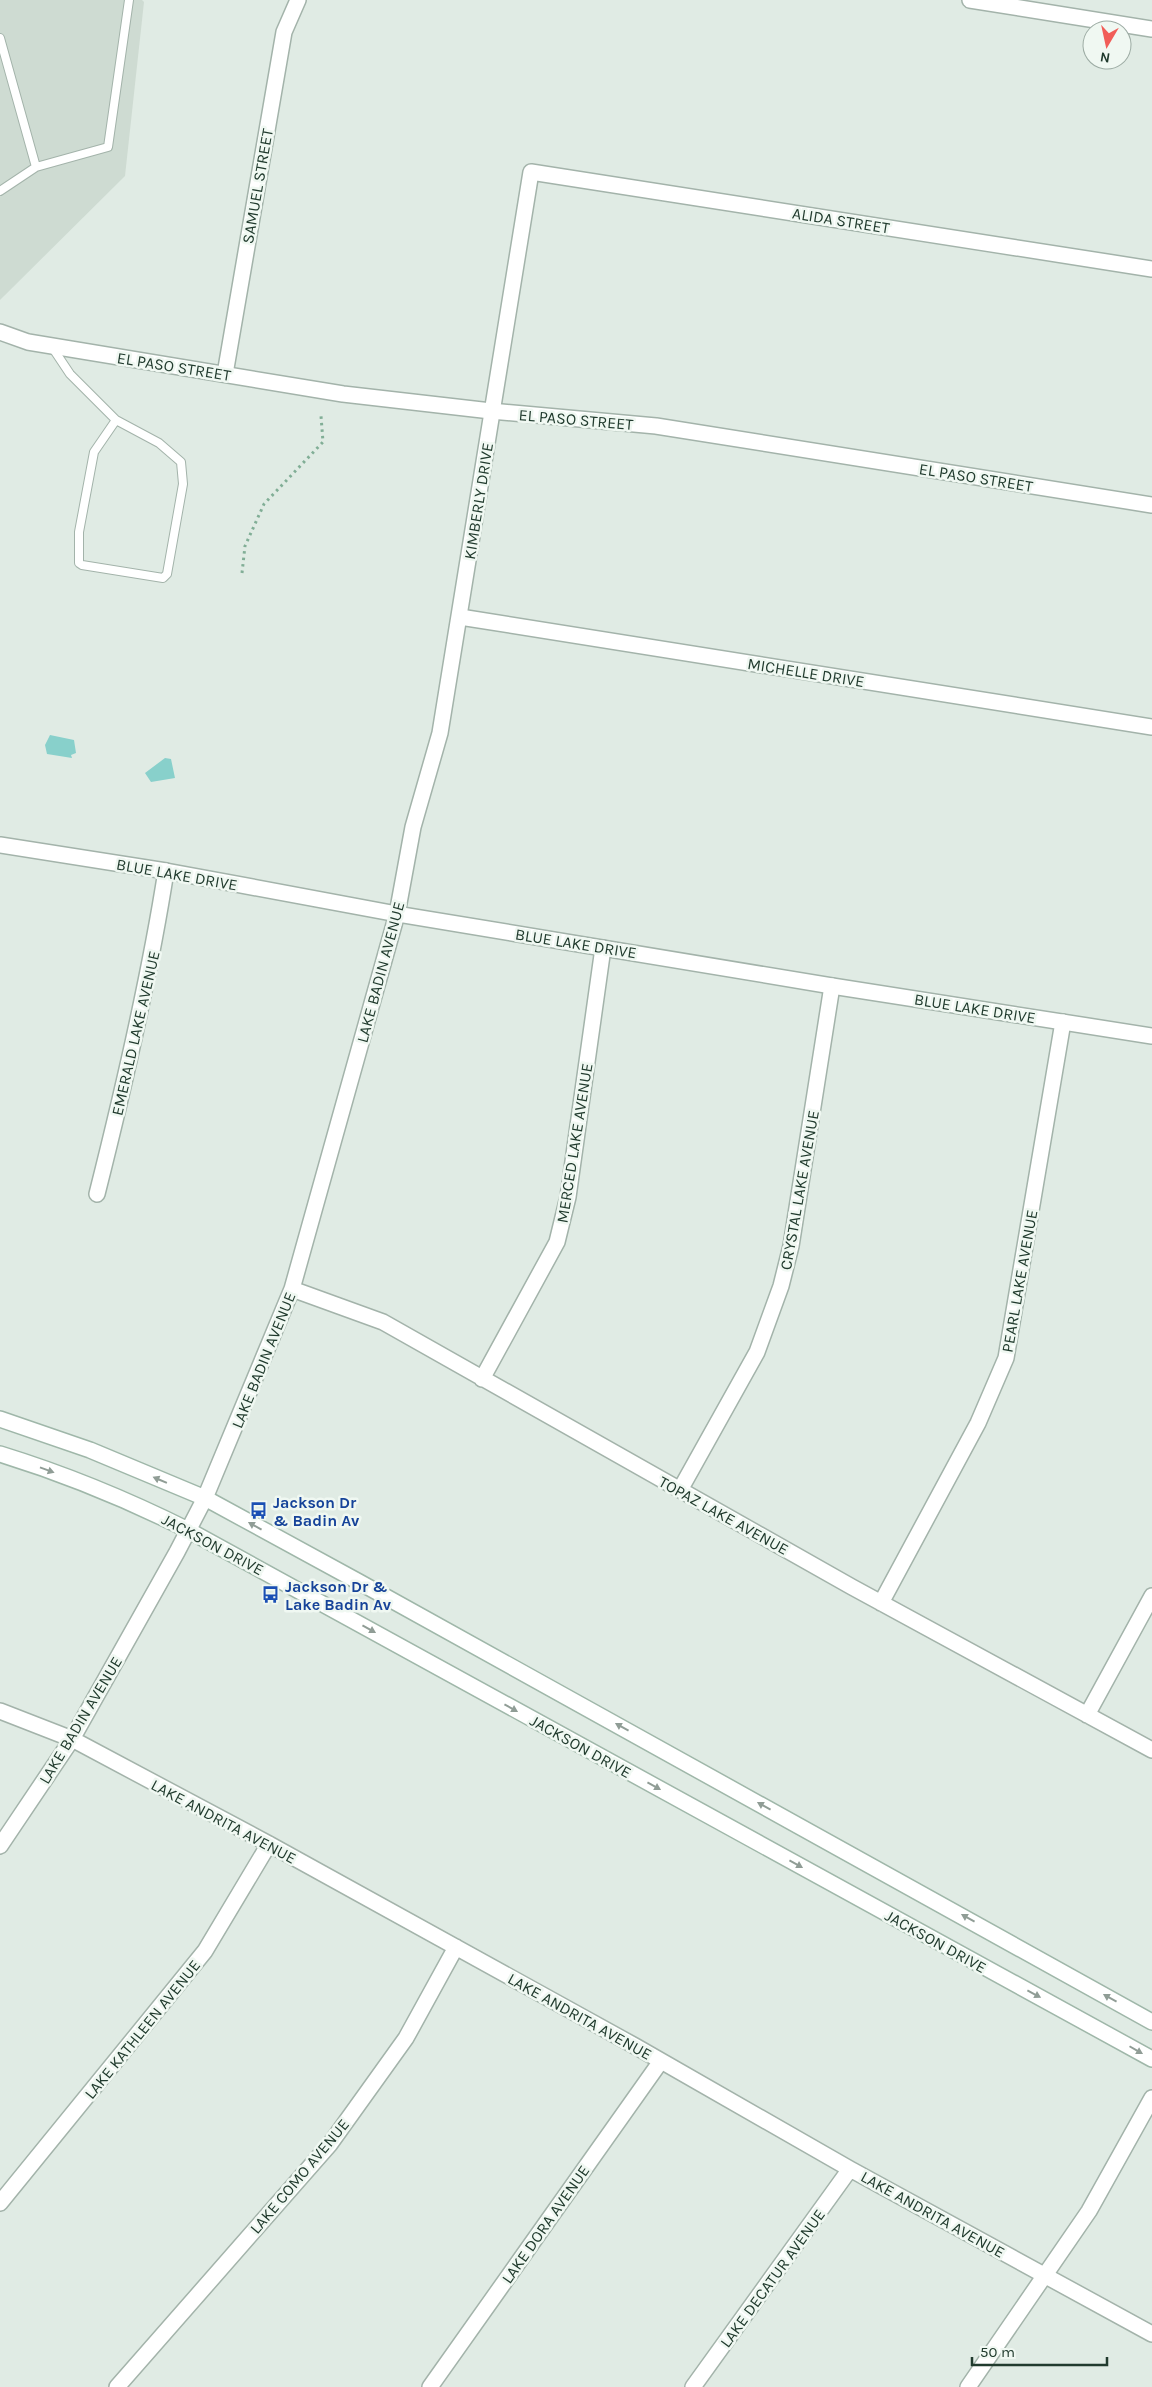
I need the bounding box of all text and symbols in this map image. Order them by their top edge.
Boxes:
north arrow [1082,20,1132,70]
text: N [1099,48,1111,67]
street label: SAMUEL STREET [238,127,277,245]
street label: ALIDA STREET [791,203,891,238]
street label: EL PASO STREET [116,348,232,385]
street label: EL PASO STREET [518,405,634,434]
street label: KIMBERLY DRIVE [460,441,497,561]
street label: EL PASO STREET [918,459,1034,496]
street label: MICHELLE DRIVE [746,654,866,691]
street label: BLUE LAKE DRIVE [115,854,239,895]
street label: LAKE BADIN AVENUE [353,900,408,1045]
street label: BLUE LAKE DRIVE [514,925,638,962]
street label: EMERALD LAKE AVENUE [107,949,164,1117]
street label: BLUE LAKE DRIVE [913,990,1037,1027]
street label: MERCED LAKE AVENUE [552,1062,597,1224]
street label: CRYSTAL LAKE AVENUE [776,1109,823,1271]
street label: PEARL LAKE AVENUE [998,1208,1041,1354]
street label: LAKE BADIN AVENUE [227,1289,299,1431]
one-way arrow [39,1467,54,1474]
street label: TOPAZ LAKE AVENUE [656,1472,792,1559]
one-way arrow [153,1475,167,1483]
place label: Jackson Dr & Badin Av [273,1493,360,1530]
bus stop icon: Jackson Dr & Badin Av [249,1501,269,1521]
street label: JACKSON DRIVE [159,1510,267,1579]
one-way arrow [248,1522,262,1530]
place label: Jackson Dr & Lake Badin Av [285,1577,392,1614]
bus stop icon: Jackson Dr & Lake Badin Av [261,1585,281,1605]
one-way arrow [362,1625,376,1633]
street label: LAKE BADIN AVENUE [35,1653,126,1787]
one-way arrow [505,1703,518,1712]
street label: JACKSON DRIVE [527,1711,635,1782]
one-way arrow [615,1723,630,1731]
street label: LAKE ANDRITA AVENUE [148,1775,300,1868]
one-way arrow [646,1782,661,1790]
one-way arrow [757,1802,772,1810]
one-way arrow [789,1860,803,1868]
street label: JACKSON DRIVE [882,1906,990,1977]
one-way arrow [961,1914,974,1923]
street label: LAKE KATHLEEN AVENUE [80,1956,204,2103]
street label: LAKE ANDRITA AVENUE [504,1969,655,2064]
one-way arrow [1027,1990,1041,1998]
one-way arrow [1103,1993,1116,2002]
one-way arrow [1129,2046,1144,2054]
street label: LAKE COMO AVENUE [246,2115,353,2238]
street label: LAKE DORA AVENUE [497,2162,593,2287]
street label: LAKE ANDRITA AVENUE [857,2167,1008,2262]
street label: LAKE DECATUR AVENUE [716,2205,829,2351]
scale bar [972,2334,1107,2366]
text: 50 m [980,2343,1015,2361]

